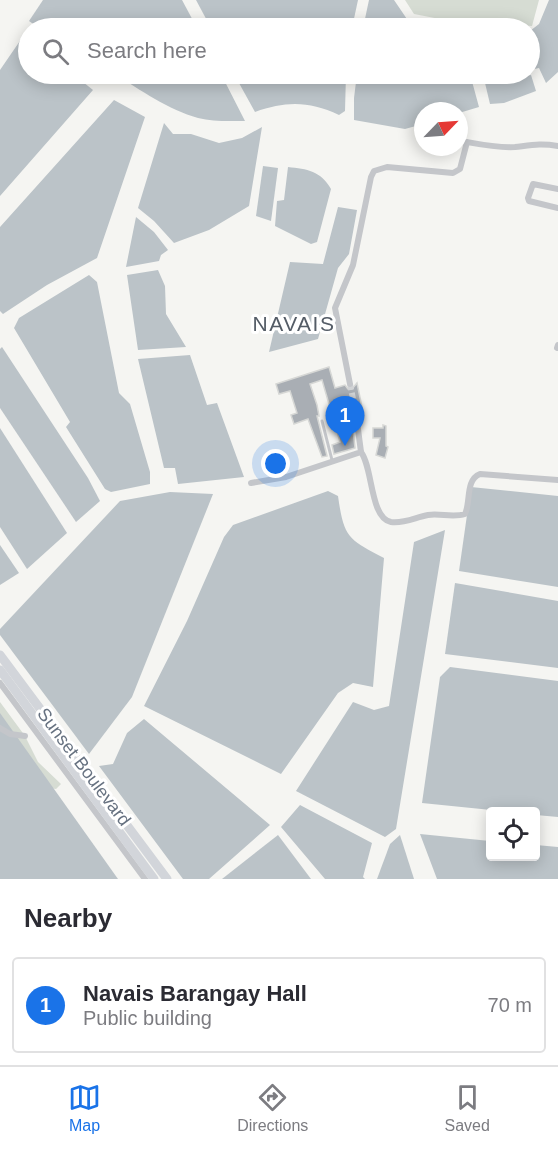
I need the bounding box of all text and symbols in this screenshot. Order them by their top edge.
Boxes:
search box [18,18,540,84]
icon: search [39,35,72,68]
text: Search here [87,38,207,63]
north arrow [414,102,468,156]
district label: NAVAIS [253,312,335,335]
pin: 1 [326,396,364,446]
your location [261,449,290,478]
street label: Sunset Boulevard [33,704,135,830]
map controls [486,807,540,861]
button: locate [486,807,540,861]
text: Nearby [24,903,112,933]
text: Navais Barangay Hall [83,981,307,1006]
text: 1 [40,994,51,1016]
text: 70 m [488,994,532,1016]
text: Public building [83,1007,212,1029]
tab: Map [68,1081,101,1135]
tab: Directions [237,1081,308,1135]
tab: Saved [445,1081,490,1135]

